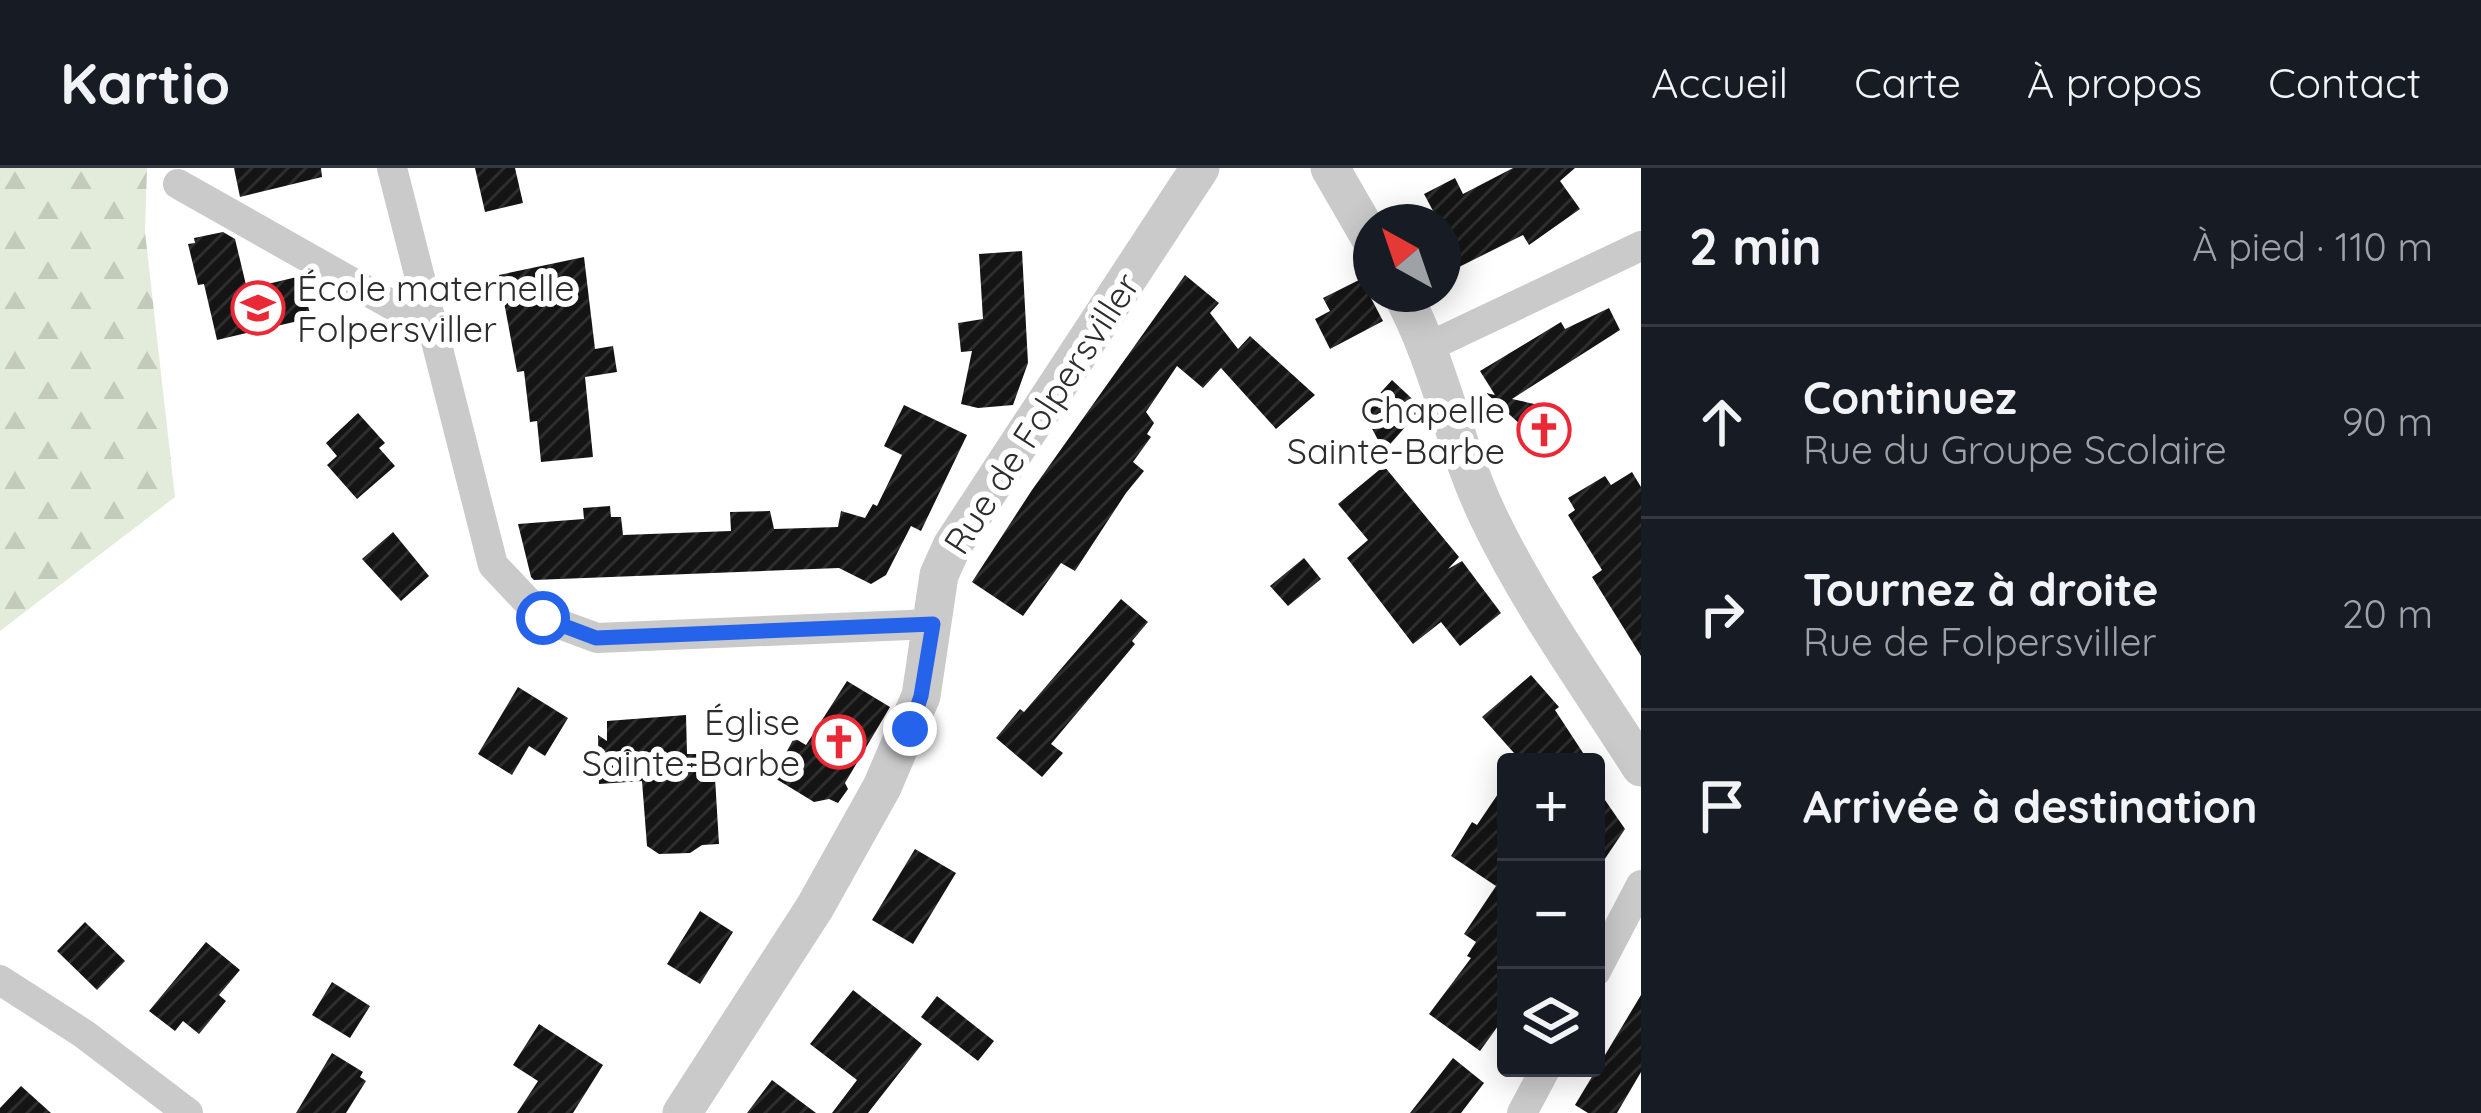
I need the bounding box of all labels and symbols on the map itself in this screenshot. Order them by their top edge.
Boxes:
north arrow [1353,204,1461,312]
street label: Rue de Folpersviller [933,264,1149,562]
place label: École maternelle Folpersviller [297,265,575,351]
school or university icon: École maternelle Folpersviller [230,280,286,336]
place label: Chapelle Sainte-Barbe [1287,387,1505,473]
church icon: Chapelle Sainte-Barbe [1516,402,1572,458]
route start [516,591,570,645]
place label: Église Sainte-Barbe [582,699,800,785]
route end [883,702,937,756]
church icon: Église Sainte-Barbe [811,714,867,770]

